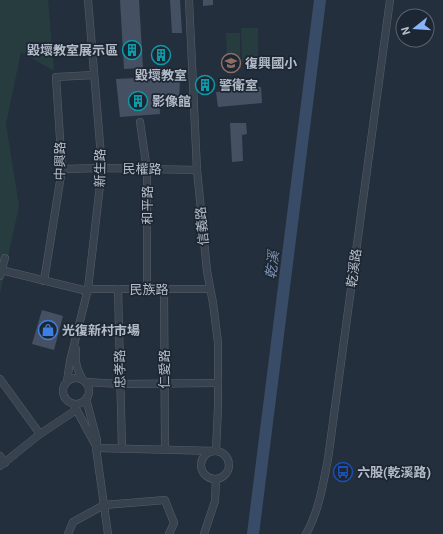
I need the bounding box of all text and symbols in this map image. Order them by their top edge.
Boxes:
north arrow [395,8,435,48]
text: N [398,25,413,36]
building icon: 毀壞教室展示區 [121,39,143,61]
place label: 毀壞教室展示區 [27,43,118,58]
building icon: 毀壞教室 [150,44,172,66]
school or university icon: 復興國小 [220,52,242,74]
place label: 復興國小 [245,56,298,71]
place label: 毀壞教室 [135,68,187,83]
building icon: 警衛室 [194,74,216,96]
place label: 警衛室 [219,78,258,93]
building icon: 影像館 [127,90,149,112]
place label: 影像館 [152,94,191,109]
street label: 中興路 [52,141,68,181]
street label: 新生路 [92,148,108,188]
street label: 民權路 [122,161,162,177]
street label: 和平路 [140,185,155,225]
street label: 信義路 [193,206,211,246]
water label: 乾溪 [262,248,282,280]
street label: 乾溪路 [344,248,364,288]
street label: 民族路 [129,282,169,297]
shop icon: 光復新村市場 [37,319,59,341]
place label: 光復新村市場 [62,323,140,338]
street label: 忠孝路 [112,349,128,389]
street label: 仁愛路 [157,349,172,389]
bus stop icon: 六股(乾溪路) [332,461,354,483]
place label: 六股(乾溪路) [357,465,431,480]

